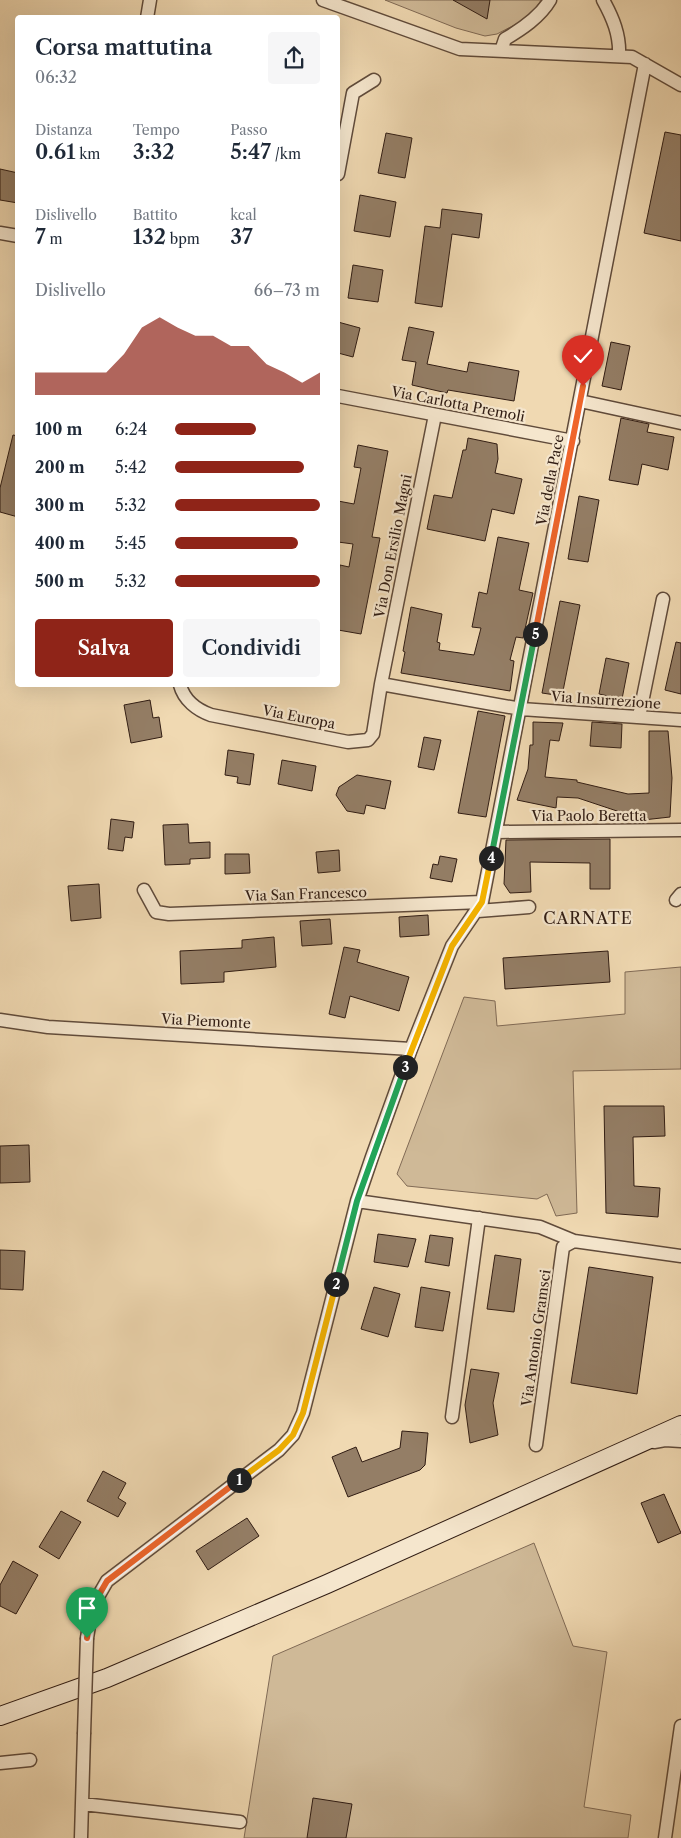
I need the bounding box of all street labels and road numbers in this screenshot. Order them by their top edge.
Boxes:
street label: Via Carlotta Premoli [389,382,526,426]
street label: Via della Pace [532,433,568,528]
street label: Via Don Ersilio Magni [370,473,416,620]
street label: Via Insurrezione [549,687,662,713]
street label: Via Europa [260,701,338,733]
street label: Via Paolo Beretta [530,807,647,825]
street label: Via San Francesco [244,883,367,905]
street label: Via Piemonte [160,1010,251,1032]
street label: Via Antonio Gramsci [517,1268,555,1409]

